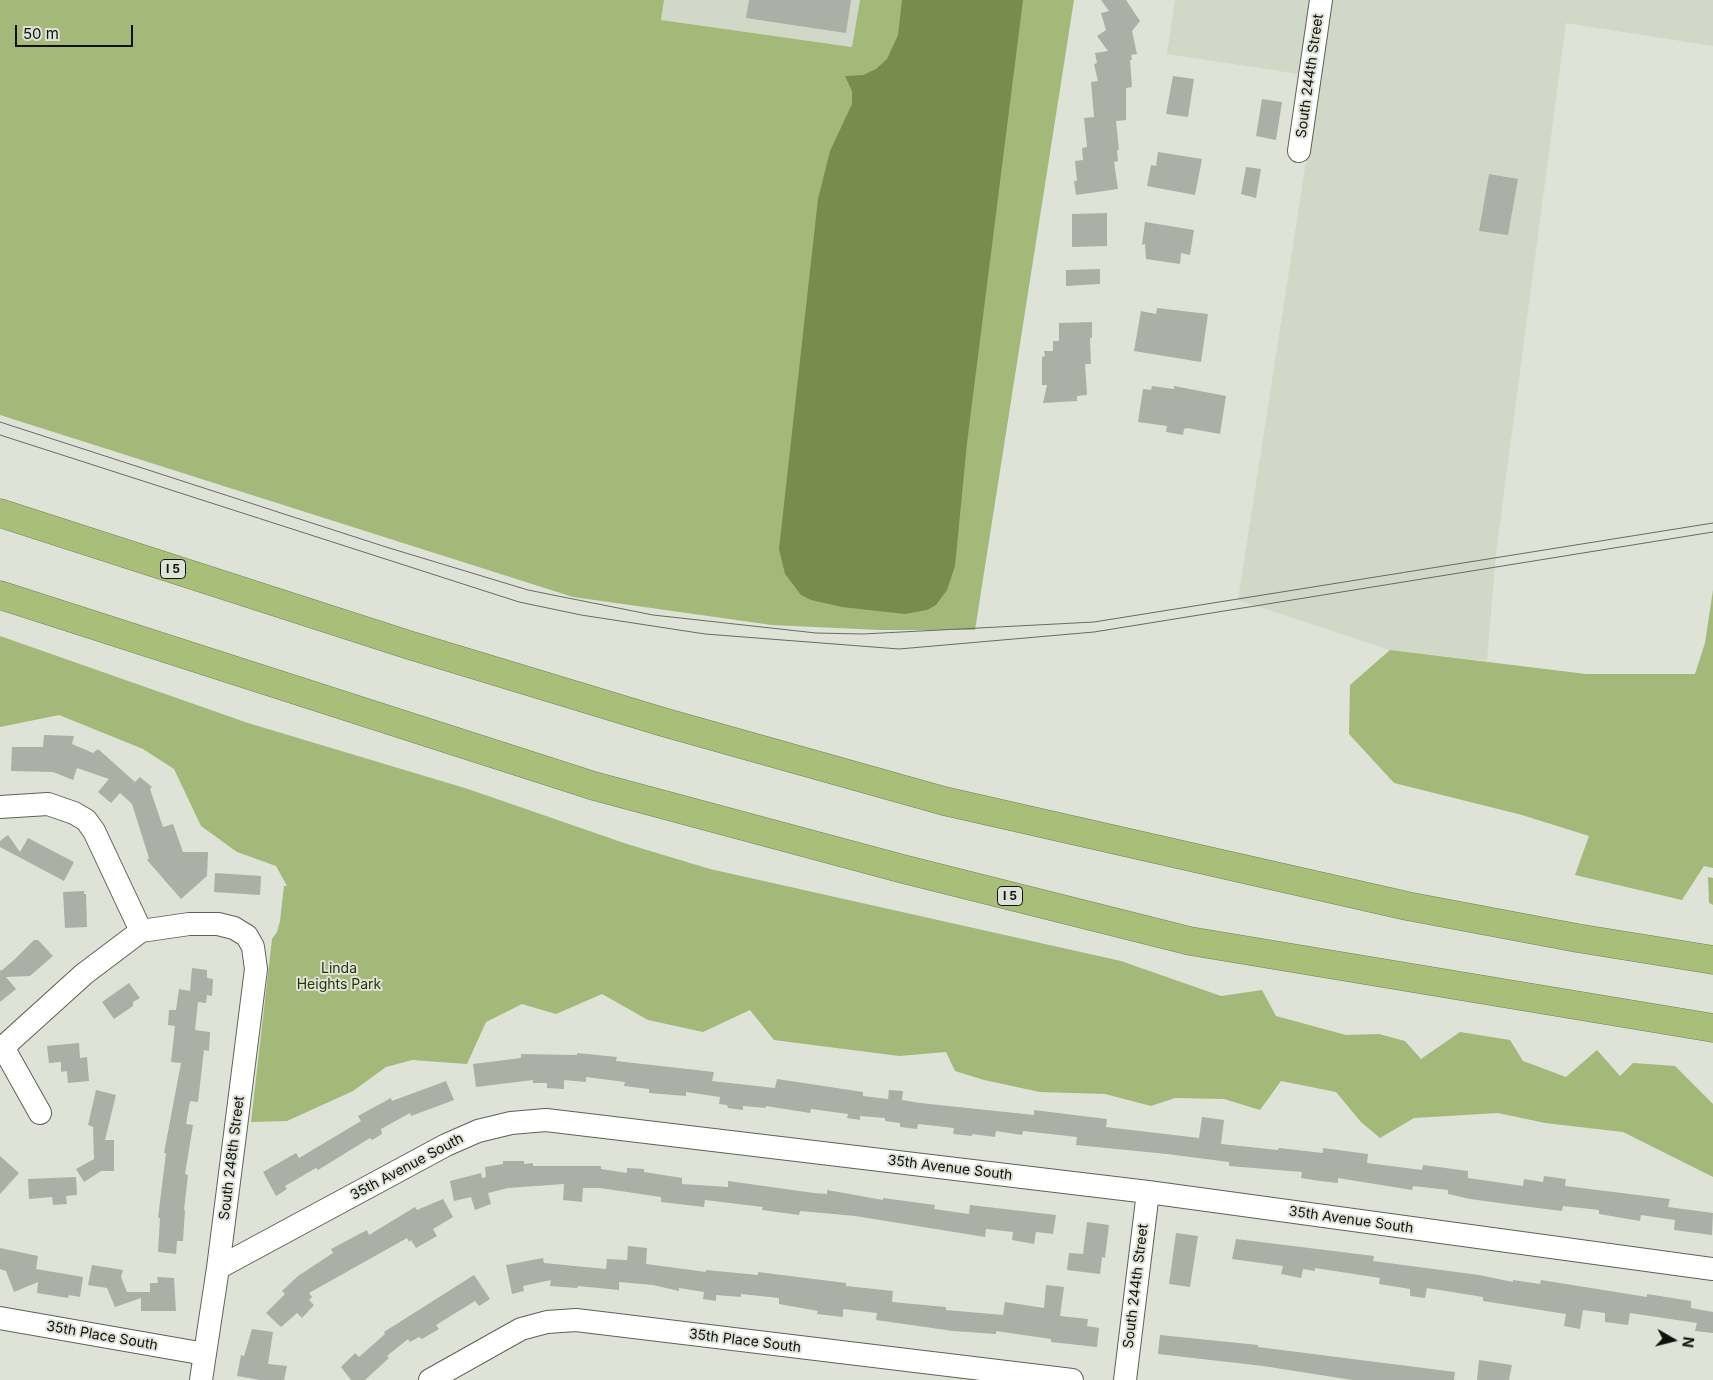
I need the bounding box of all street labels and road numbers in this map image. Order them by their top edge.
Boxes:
street label: South 244th Street [1293,13,1327,139]
road number: I 5 [160,560,186,578]
road number: I 5 [998,886,1022,906]
street label: South 248th Street [216,1095,248,1221]
street label: 35th Avenue South [348,1130,466,1204]
street label: 35th Avenue South [887,1152,1013,1184]
street label: 35th Avenue South [1288,1203,1414,1237]
street label: South 244th Street [1120,1223,1152,1349]
street label: 35th Place South [45,1318,159,1354]
street label: 35th Place South [688,1326,802,1356]

